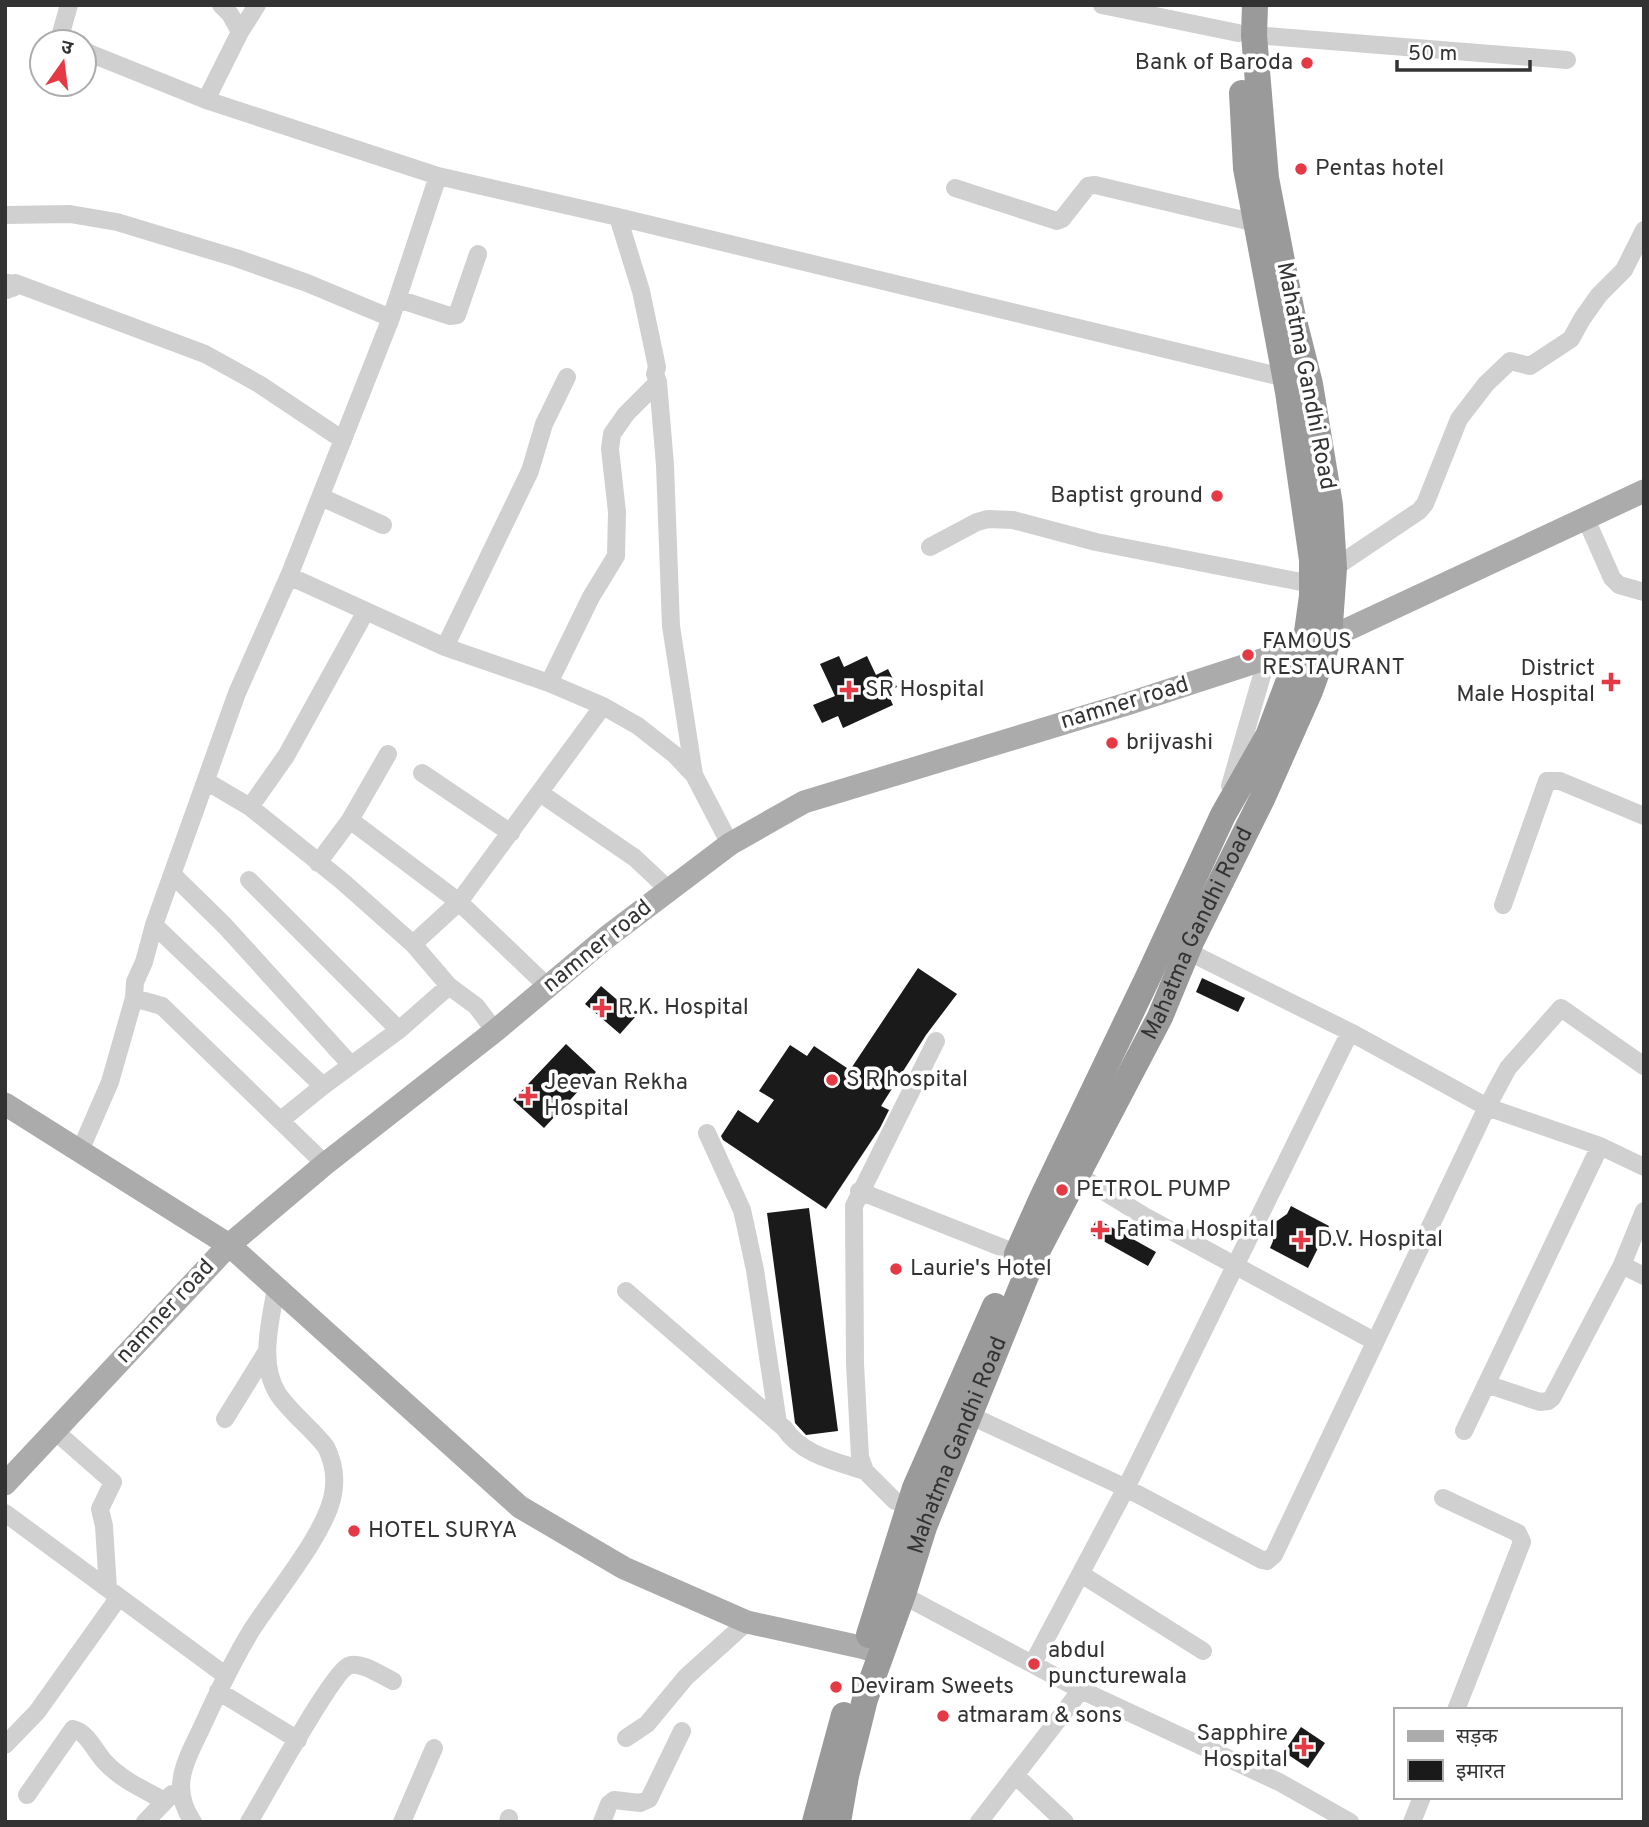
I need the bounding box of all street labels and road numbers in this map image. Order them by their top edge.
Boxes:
street label: Mahatma Gandhi Road [1269,260,1341,492]
street label: namner road [1057,671,1193,737]
street label: Mahatma Gandhi Road [1136,823,1260,1045]
street label: namner road [537,894,659,1000]
street label: namner road [110,1254,222,1370]
street label: Mahatma Gandhi Road [902,1333,1014,1558]

